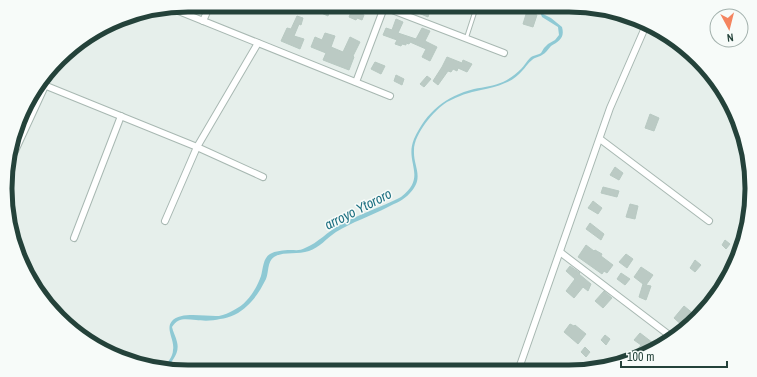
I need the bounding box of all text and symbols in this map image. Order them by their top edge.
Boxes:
north arrow [709,8,749,48]
text: N [726,31,734,45]
water label: arroyo Ytororo [321,184,395,234]
scale bar [621,343,727,369]
text: 100 m [627,349,654,365]

